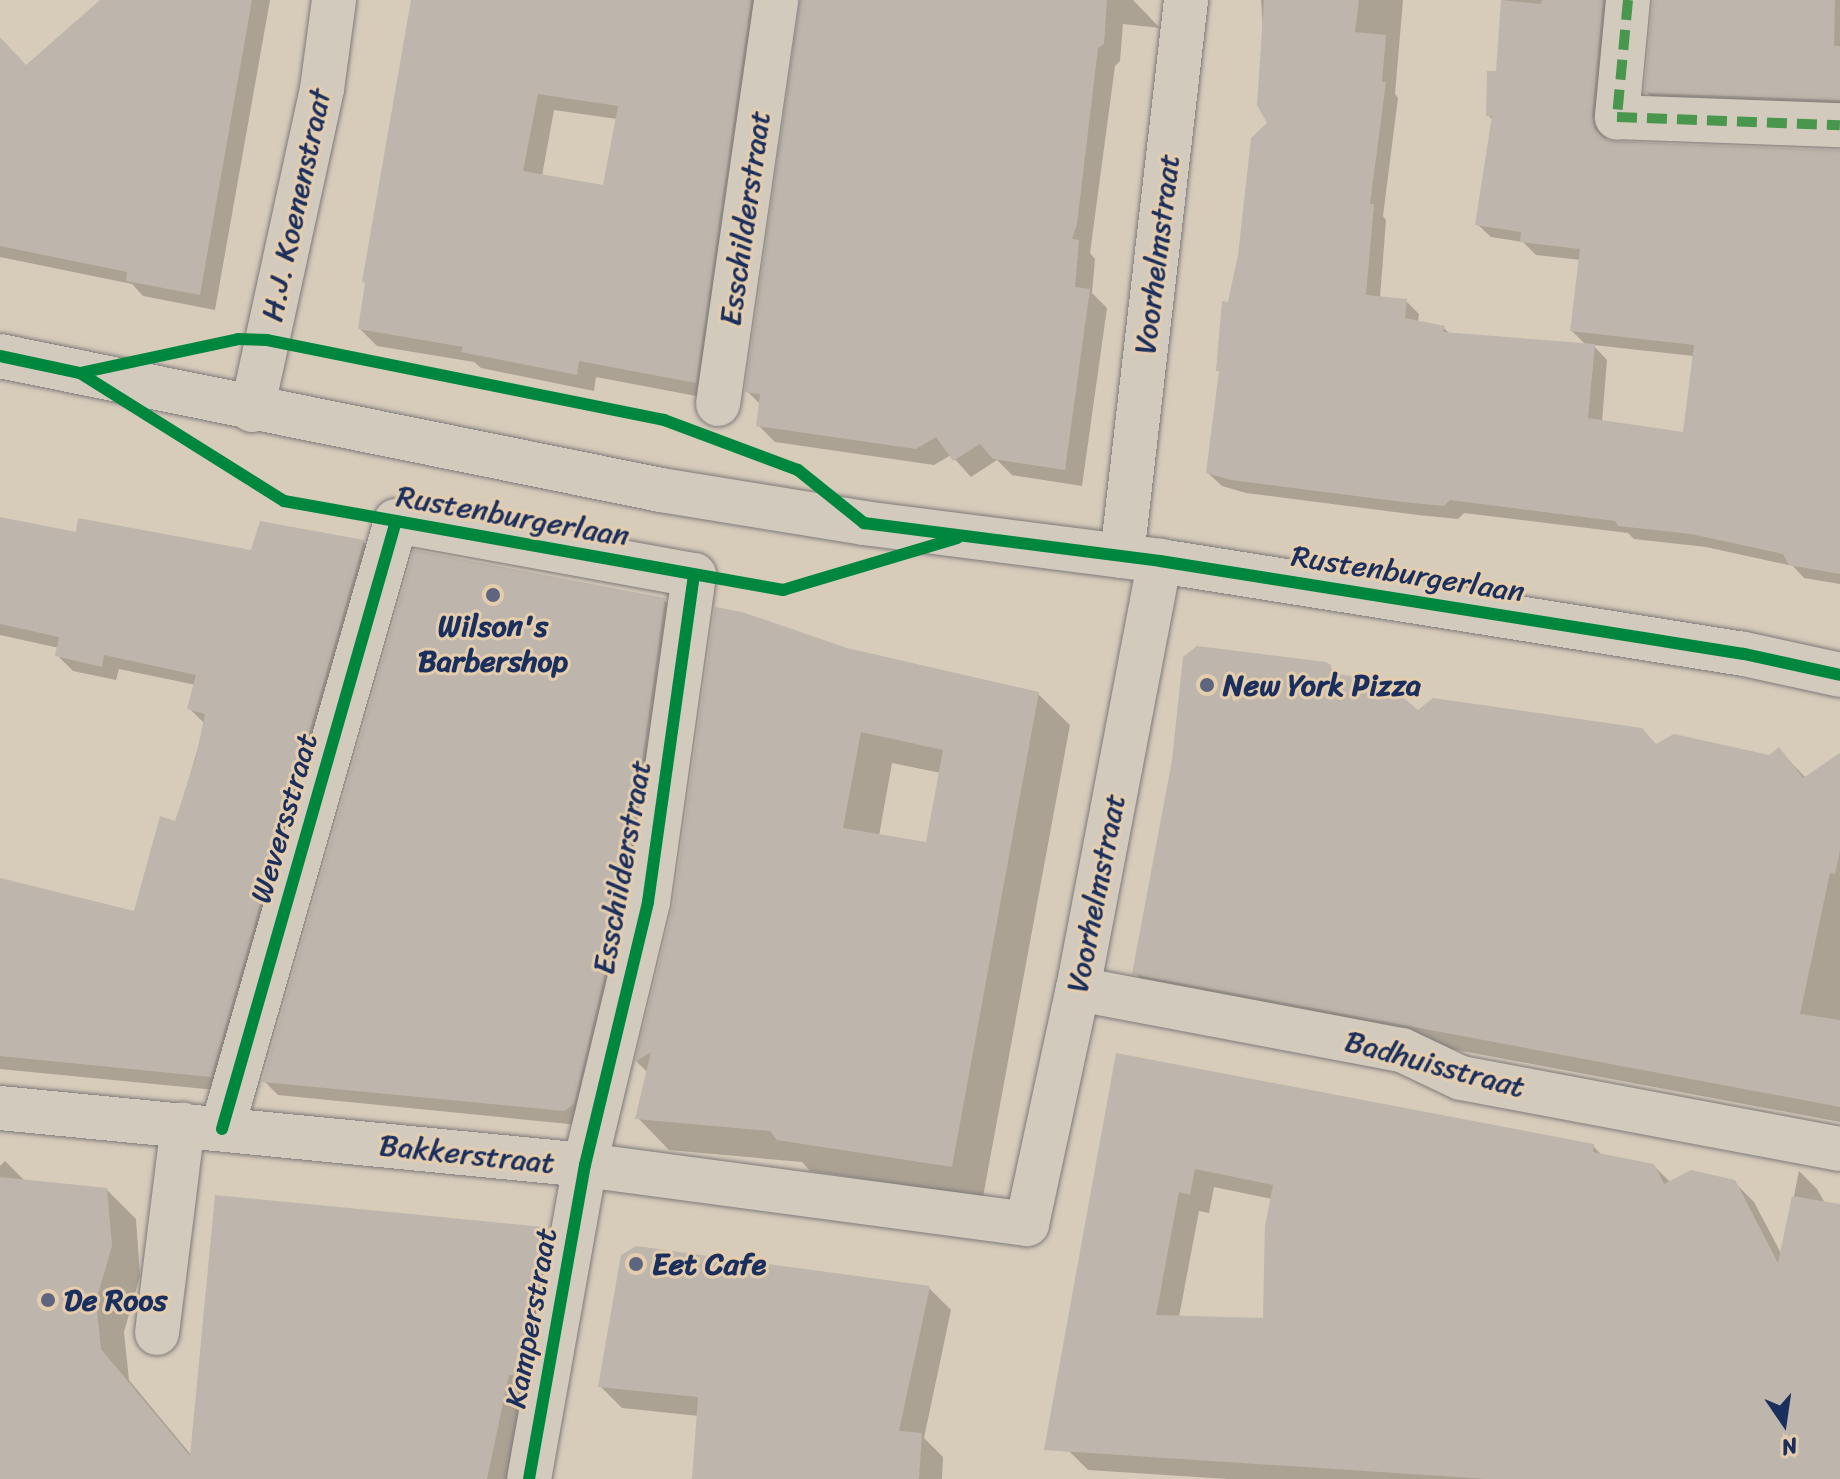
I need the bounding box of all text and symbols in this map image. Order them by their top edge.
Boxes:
street label: H.J. Koenenstraat [254,85,338,325]
street label: Esschilderstraat [712,108,778,328]
street label: Voorhelmstraat [1127,152,1187,356]
street label: Rustenburgerlaan [394,478,632,554]
street label: Rustenburgerlaan [1289,538,1527,610]
marker: Wilson's Barbershop [484,586,502,604]
place label: Wilson's Barbershop [418,608,568,678]
place label: New York Pizza [1223,667,1422,703]
marker: New York Pizza [1198,676,1216,694]
street label: Weversstraat [243,729,325,907]
street label: Esschilderstraat [585,757,659,977]
street label: Voorhelmstraat [1059,791,1133,995]
street label: Badhuisstraat [1341,1023,1529,1105]
street label: Bakkerstraat [378,1127,556,1181]
street label: Kamperstraat [497,1225,565,1411]
place label: Eet Cafe [652,1246,767,1282]
marker: Eet Cafe [627,1255,645,1273]
place label: De Roos [64,1282,168,1318]
marker: De Roos [39,1291,57,1309]
north arrow [1744,1383,1824,1463]
text: N [1778,1426,1801,1468]

